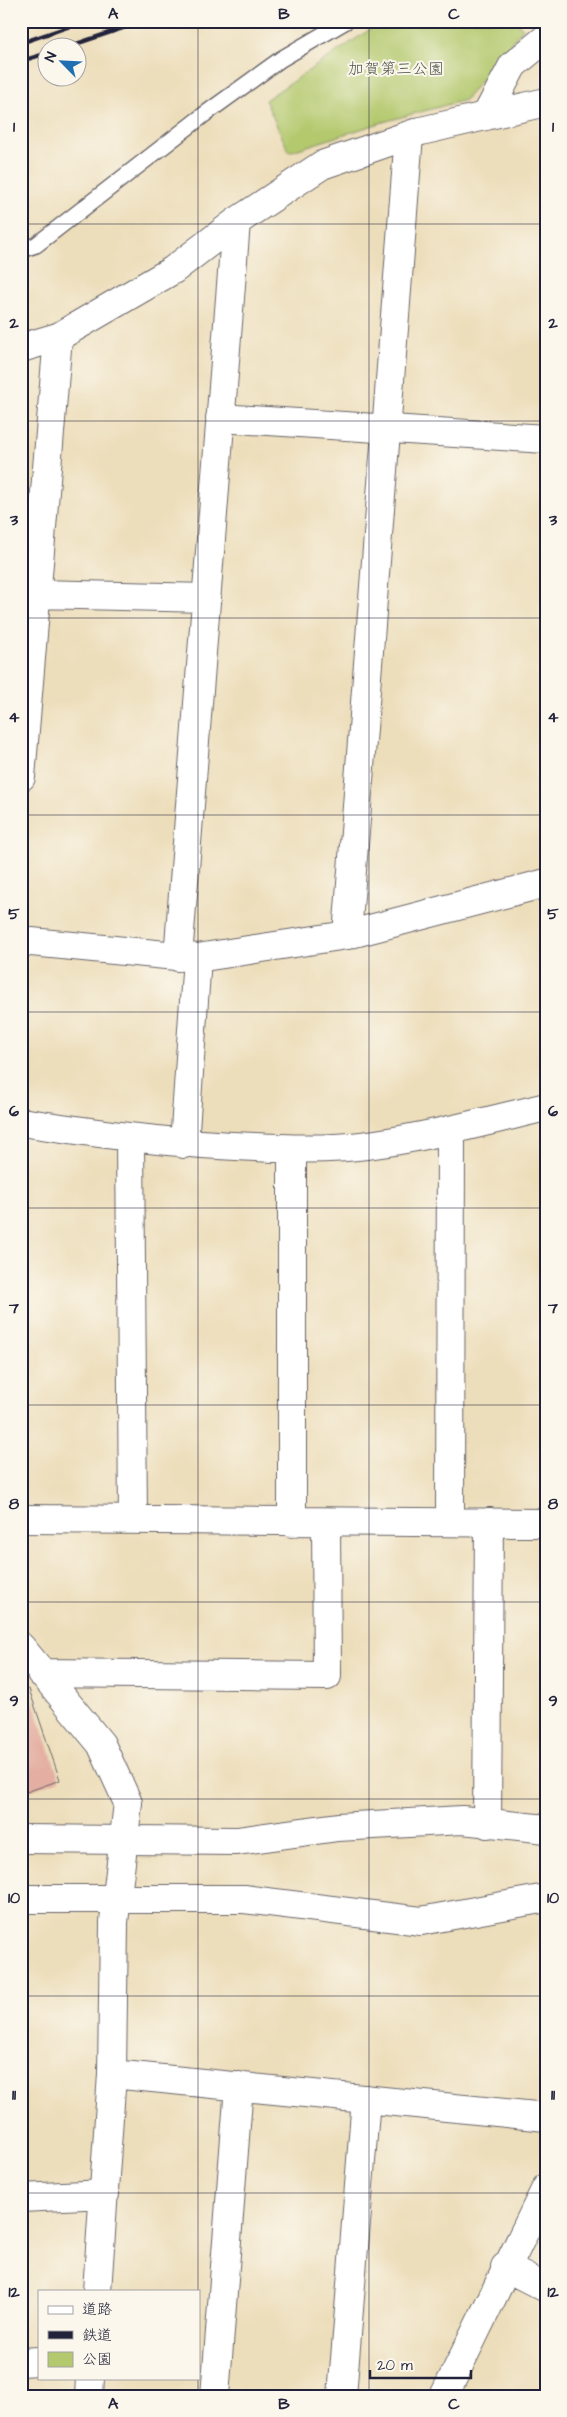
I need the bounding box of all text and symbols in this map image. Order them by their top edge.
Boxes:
text: A [108,3,119,25]
text: B [278,3,290,25]
text: C [448,3,460,25]
north arrow [38,38,88,88]
text: N [40,49,62,65]
park label: 加賀第三公園 [348,58,444,80]
text: 1 [13,116,16,138]
text: 1 [552,116,555,138]
text: 2 [8,312,19,334]
text: 2 [547,312,558,334]
text: 3 [9,509,19,531]
text: 3 [548,509,558,531]
text: 4 [9,706,20,728]
text: 4 [548,706,559,728]
text: 5 [8,903,20,925]
text: 5 [547,903,559,925]
text: 6 [9,1100,19,1122]
text: 6 [548,1100,558,1122]
text: 7 [8,1297,19,1319]
text: 7 [547,1297,558,1319]
text: 8 [9,1493,20,1515]
text: 8 [548,1493,559,1515]
text: 9 [9,1690,19,1712]
text: 9 [548,1690,558,1712]
text: 10 [8,1887,20,1909]
text: 10 [547,1887,559,1909]
text: 11 [12,2084,17,2106]
text: 11 [551,2084,556,2106]
text: 12 [8,2281,20,2303]
text: 12 [547,2281,559,2303]
legend [38,2290,200,2380]
text: 道路 [82,2299,112,2320]
text: 鉄道 [82,2325,112,2346]
scale bar [370,2347,471,2379]
text: 公園 [82,2349,112,2370]
text: 20 m [377,2355,413,2376]
text: A [108,2393,119,2415]
text: B [278,2393,290,2415]
text: C [448,2393,460,2415]

